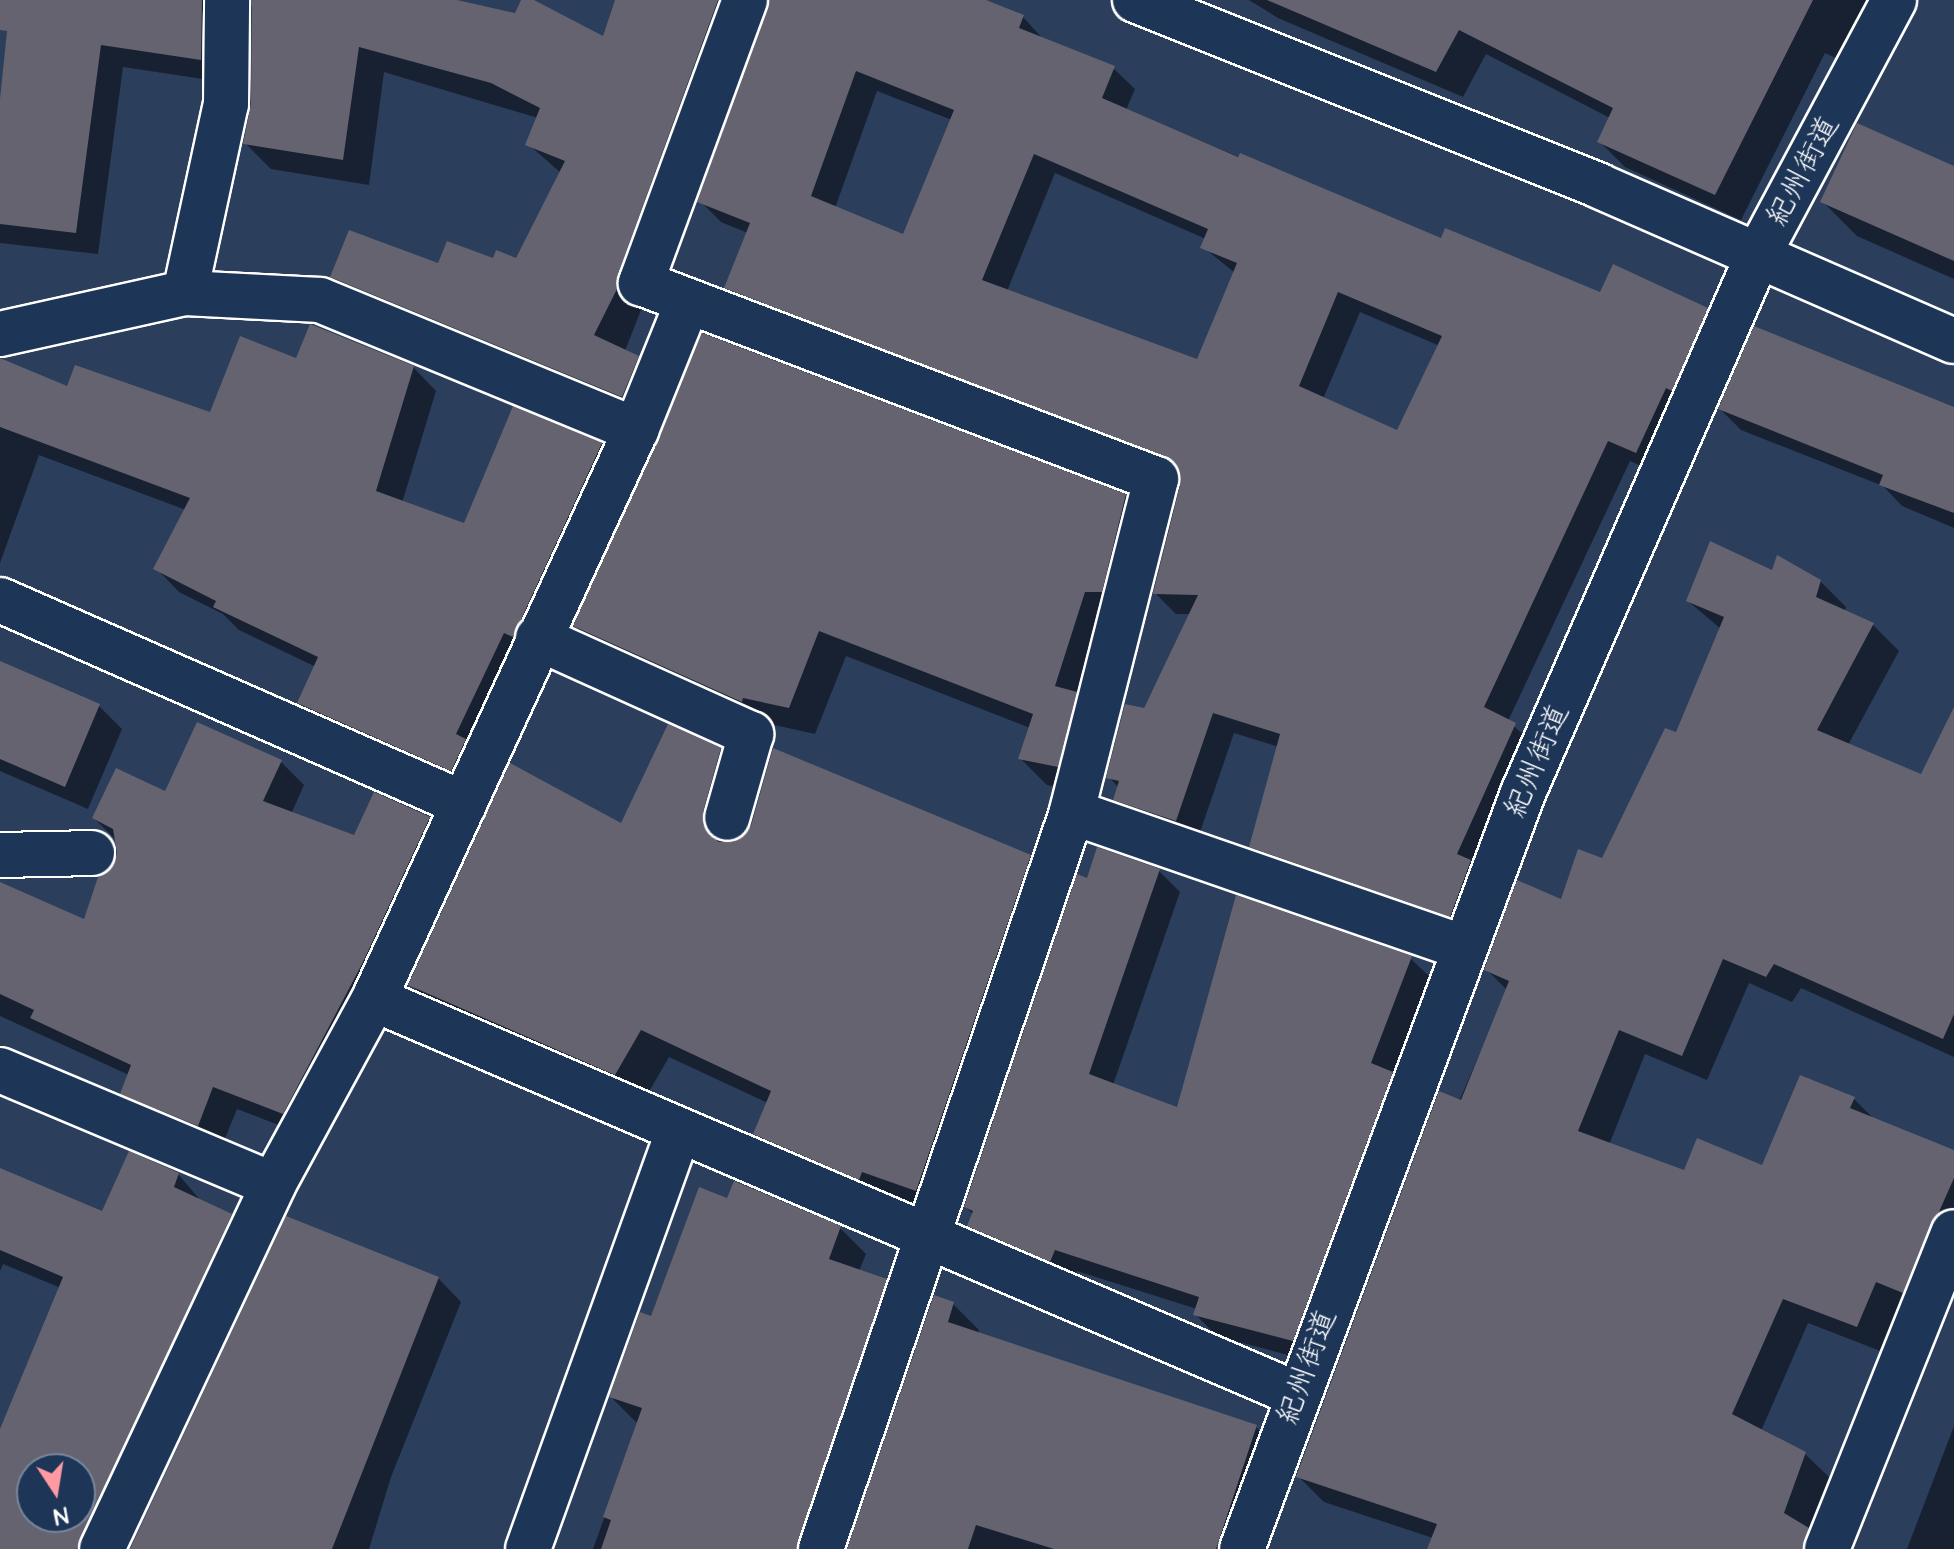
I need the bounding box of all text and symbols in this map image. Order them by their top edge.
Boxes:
street label: 紀州街道 [1759,110,1847,232]
street label: 紀州街道 [1497,699,1577,823]
street label: 紀州街道 [1270,1304,1344,1430]
north arrow [16,1453,96,1533]
text: N [51,1498,71,1532]

